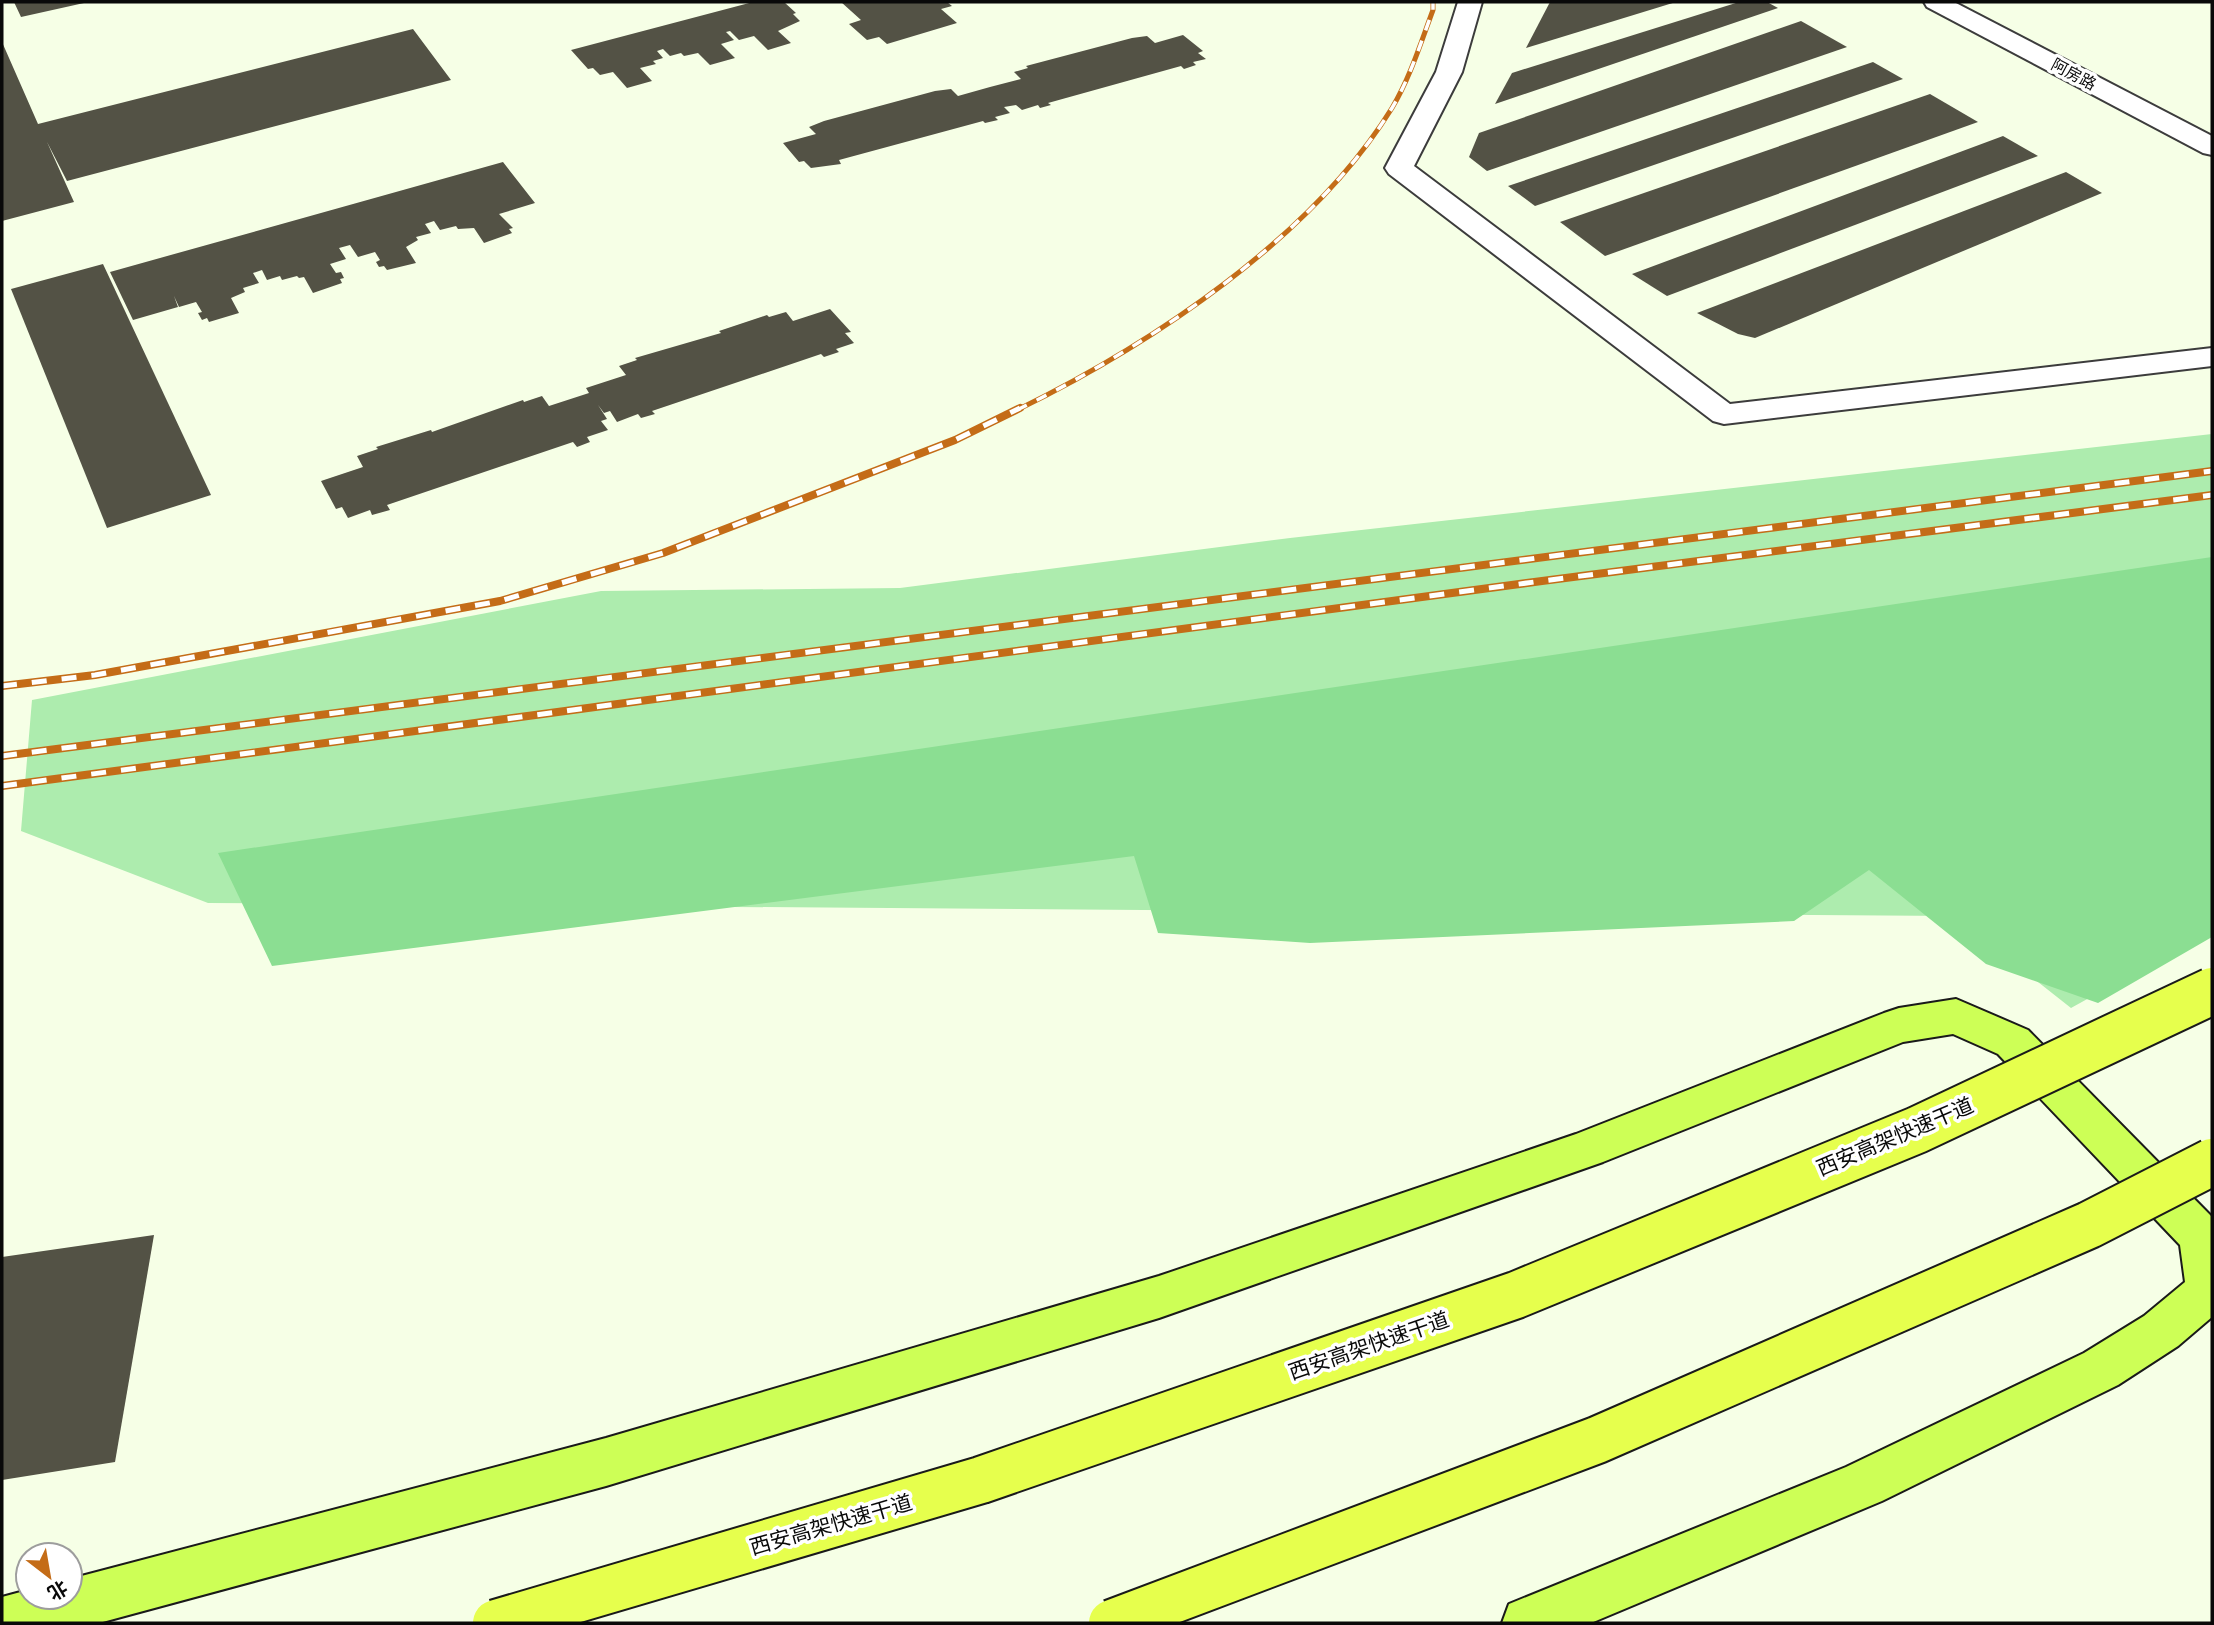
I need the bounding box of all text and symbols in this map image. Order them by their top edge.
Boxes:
street label: 阿房路 [2048,53,2100,95]
street label: 西安高架快速干道 [1812,1090,1977,1182]
street label: 西安高架快速干道 [1285,1304,1453,1386]
street label: 西安高架快速干道 [746,1487,915,1561]
north arrow [14,1541,84,1611]
text: 北 [43,1575,73,1607]

